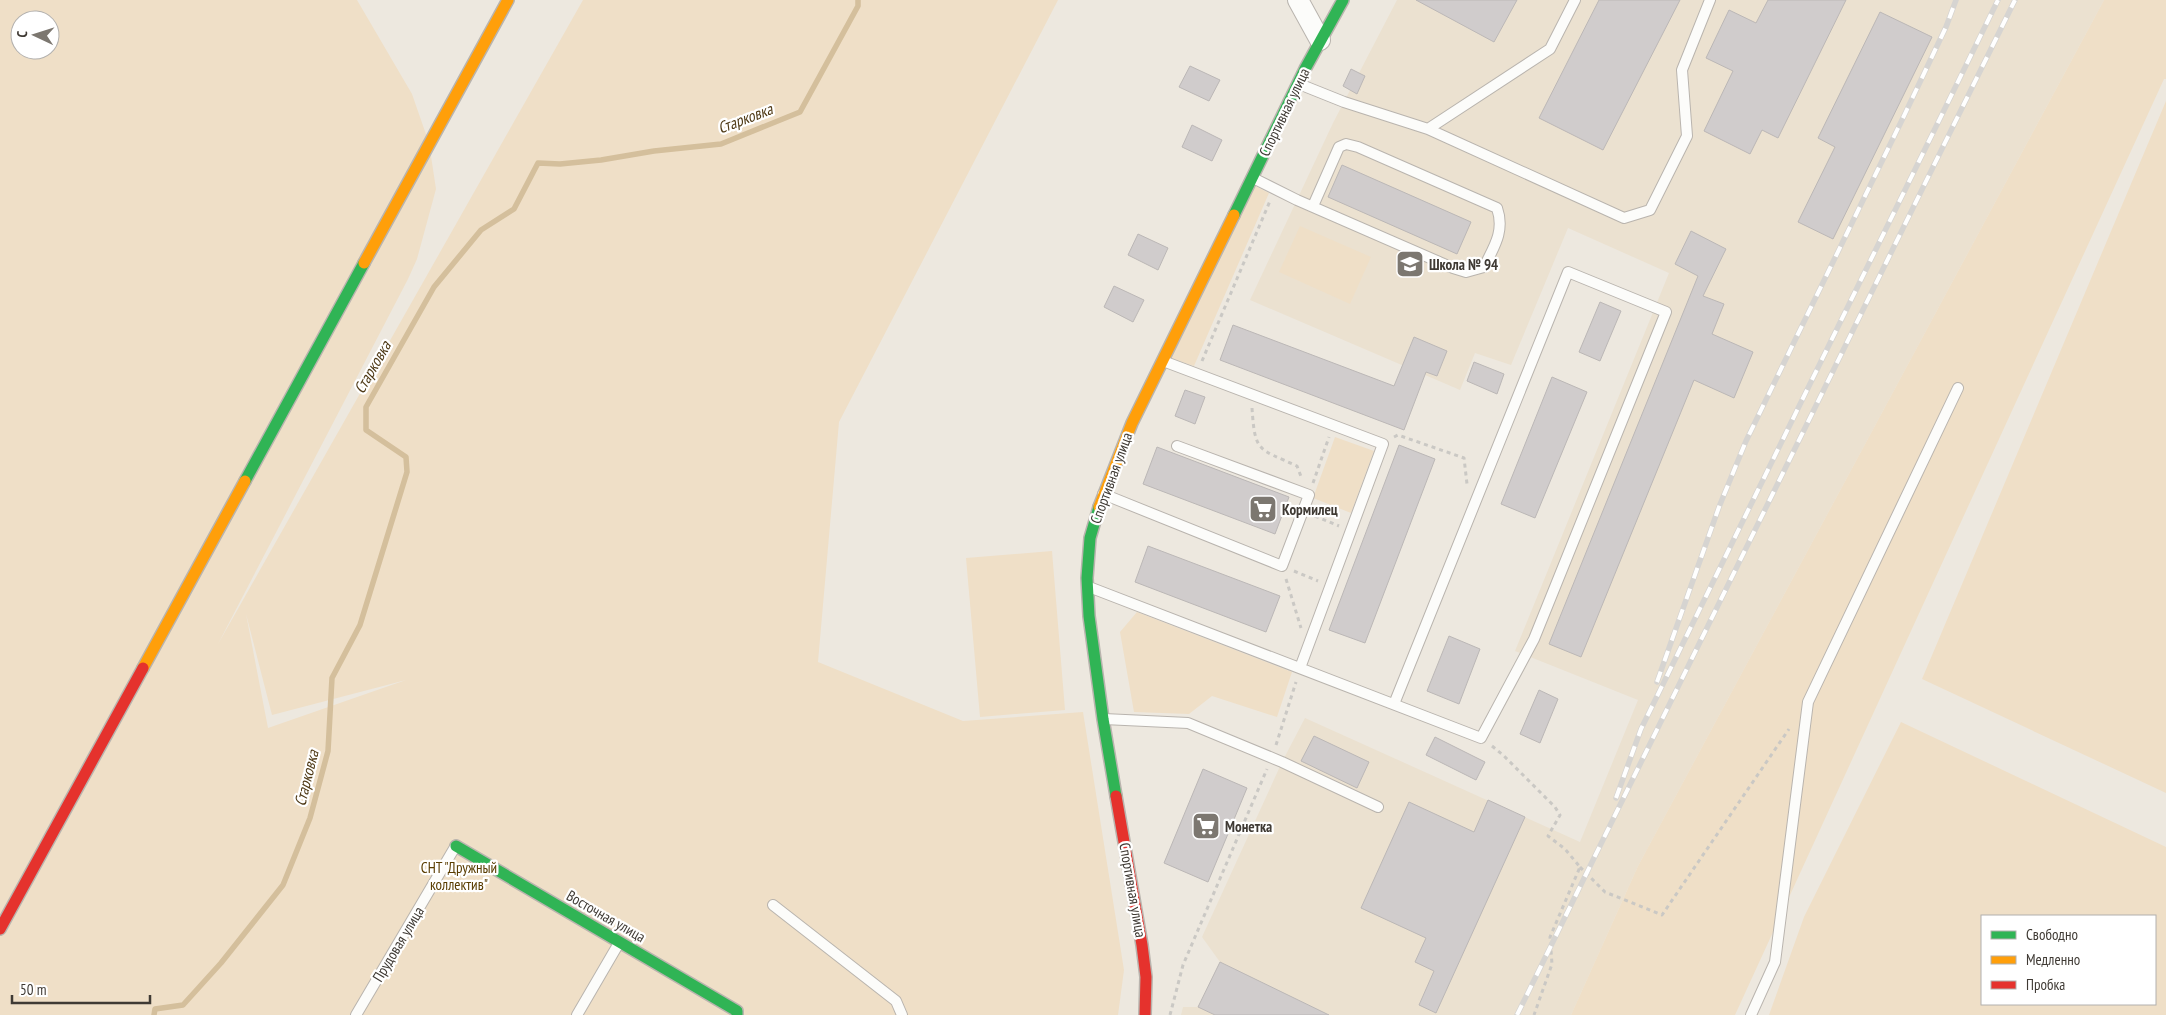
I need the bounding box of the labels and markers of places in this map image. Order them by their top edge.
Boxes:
school or university icon: Школа № 94 [1395,249,1425,279]
place label: Школа № 94 [1429,255,1498,274]
supermarket icon: Кормилец [1248,494,1278,524]
place label: Кормилец [1282,500,1338,519]
supermarket icon: Монетка [1191,811,1221,841]
place label: Монетка [1225,817,1272,836]

